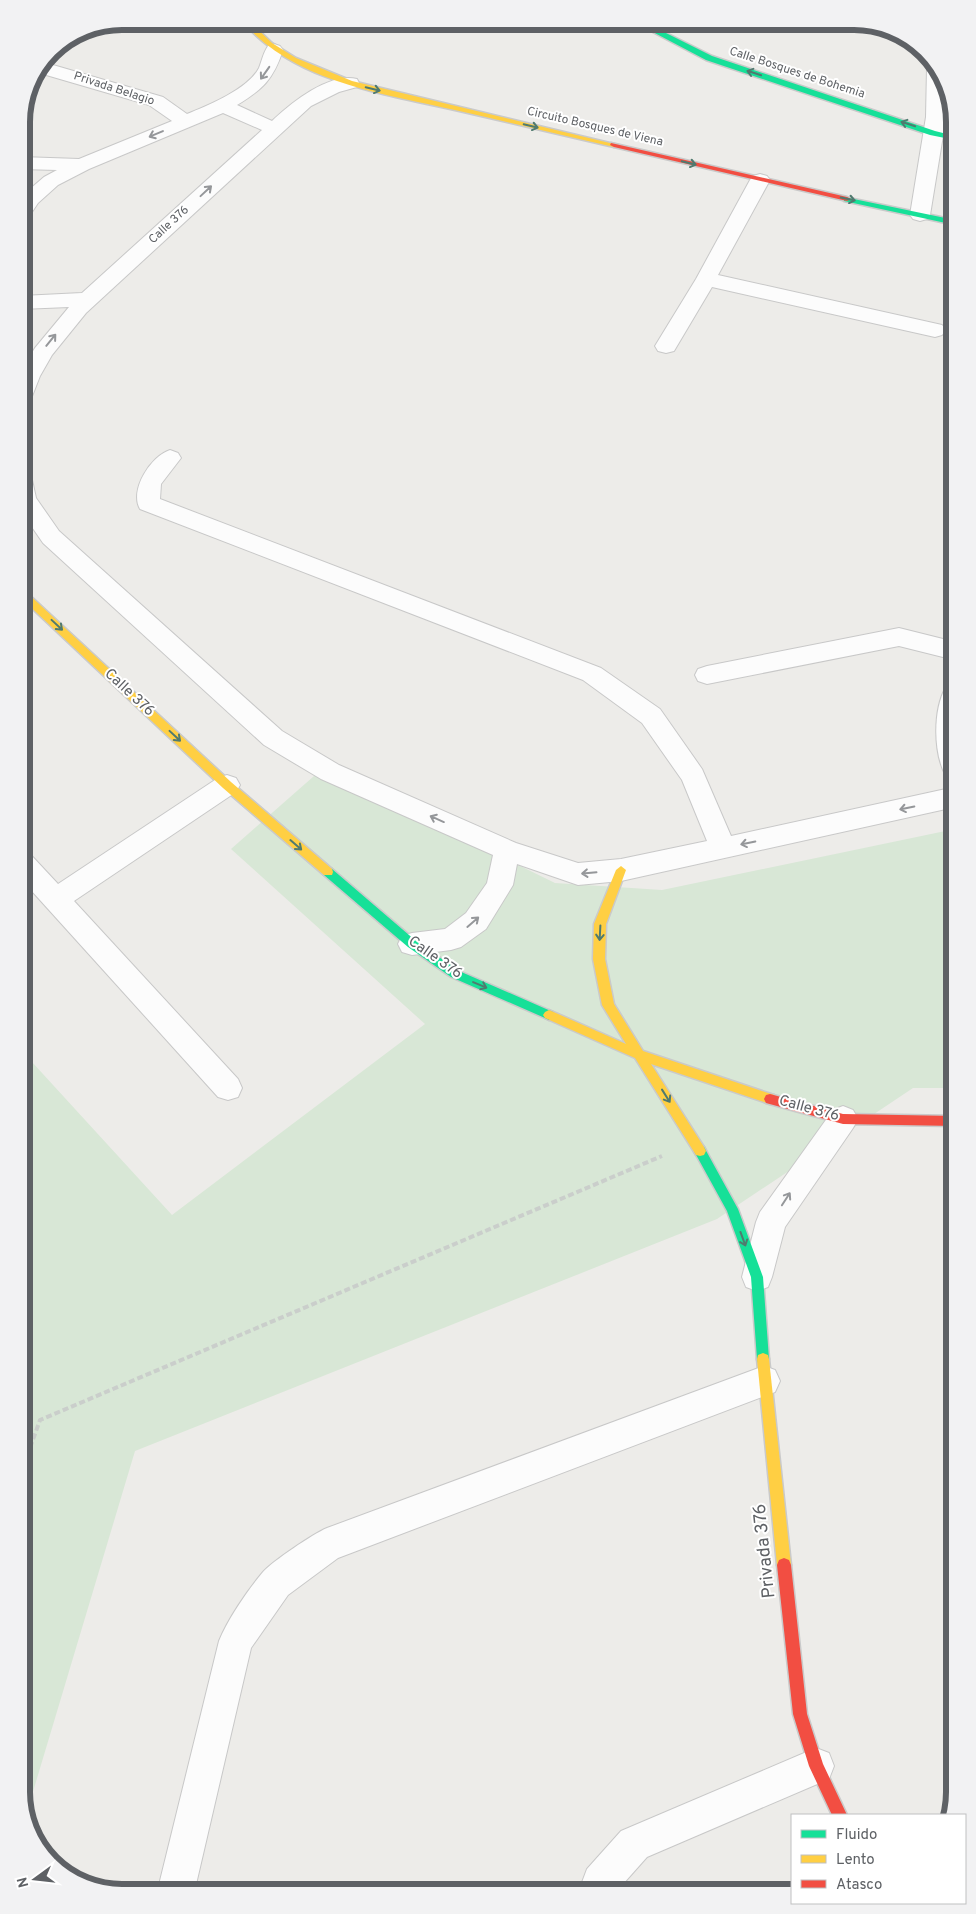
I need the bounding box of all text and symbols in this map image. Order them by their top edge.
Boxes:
street label: Calle Bosques de Bohemia [727,43,867,103]
one-way arrow [260,66,270,80]
street label: Privada Belagio [72,68,157,110]
one-way arrow [746,68,762,77]
one-way arrow [364,85,380,94]
street label: Circuito Bosques de Viena [525,104,665,150]
one-way arrow [900,119,916,129]
one-way arrow [522,122,538,131]
one-way arrow [149,129,164,139]
one-way arrow [681,159,697,168]
one-way arrow [199,185,212,197]
one-way arrow [839,195,855,204]
street label: Calle 376 [145,202,193,248]
one-way arrow [46,334,57,347]
one-way arrow [51,619,63,631]
street label: Calle 376 [100,665,158,721]
one-way arrow [169,730,182,742]
one-way arrow [900,804,916,813]
one-way arrow [430,814,445,824]
one-way arrow [290,839,303,850]
one-way arrow [741,839,757,848]
one-way arrow [581,868,597,878]
one-way arrow [466,917,479,928]
one-way arrow [596,924,605,940]
street label: Calle 376 [404,932,466,984]
one-way arrow [472,981,487,991]
one-way arrow [662,1089,672,1103]
street label: Calle 376 [777,1092,841,1126]
one-way arrow [782,1193,792,1207]
one-way arrow [739,1231,748,1246]
street label: Privada 376 [749,1502,781,1600]
legend [791,1814,966,1904]
text: Fluido [836,1826,877,1845]
text: Lento [836,1851,875,1870]
north arrow [10,1854,60,1904]
text: N [14,1875,33,1889]
text: Atasco [836,1876,882,1895]

